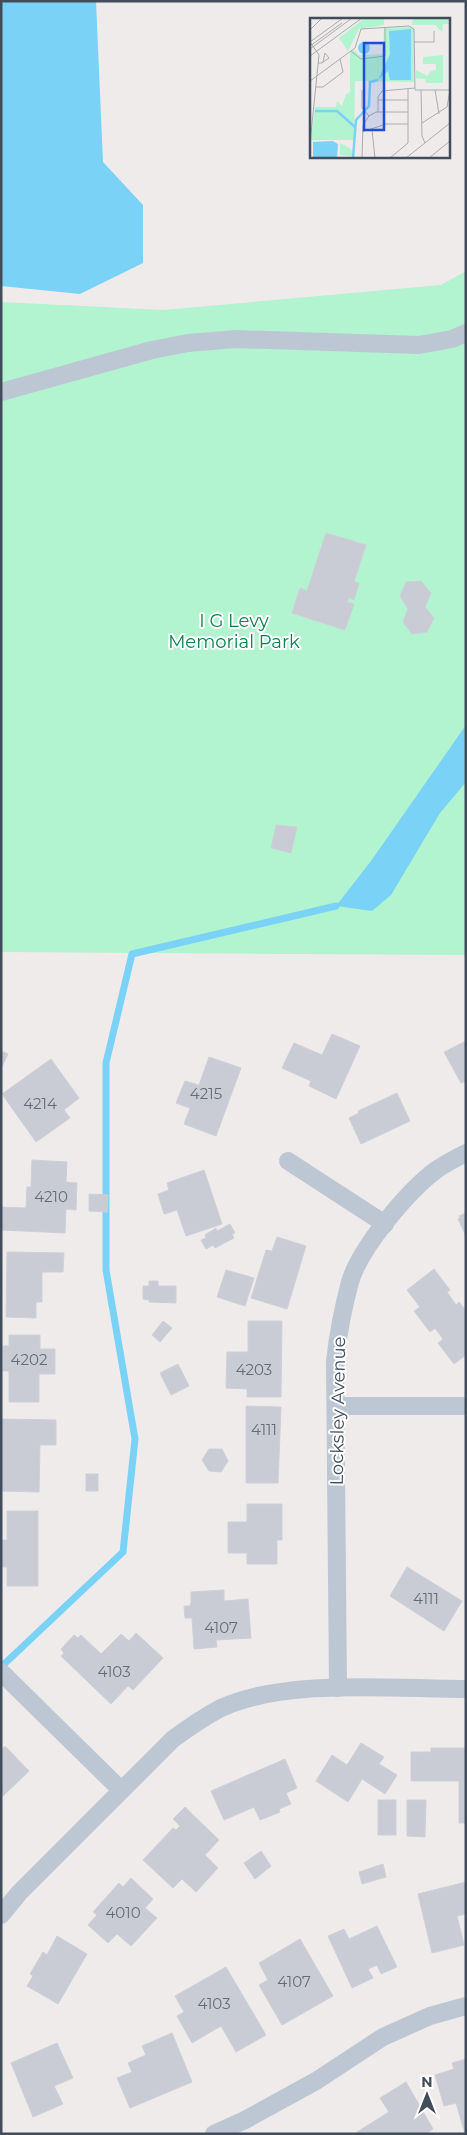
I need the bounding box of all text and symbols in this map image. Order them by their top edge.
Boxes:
inset map [310,18,450,158]
park label: I G Levy Memorial Park [168,610,300,653]
house number: 4215 [190,1084,222,1103]
house number: 4214 [23,1094,57,1113]
house number: 4210 [34,1187,68,1206]
street label: Locksley Avenue [326,1336,350,1486]
house number: 4202 [11,1350,47,1369]
house number: 4203 [236,1360,272,1379]
house number: 4111 [251,1420,277,1439]
house number: 4111 [413,1589,439,1608]
house number: 4107 [204,1618,238,1637]
house number: 4103 [97,1662,131,1681]
house number: 4010 [105,1903,141,1922]
house number: 4107 [277,1972,311,1991]
house number: 4103 [197,1994,231,2013]
north arrow [402,2070,452,2120]
text: N [421,2073,433,2091]

